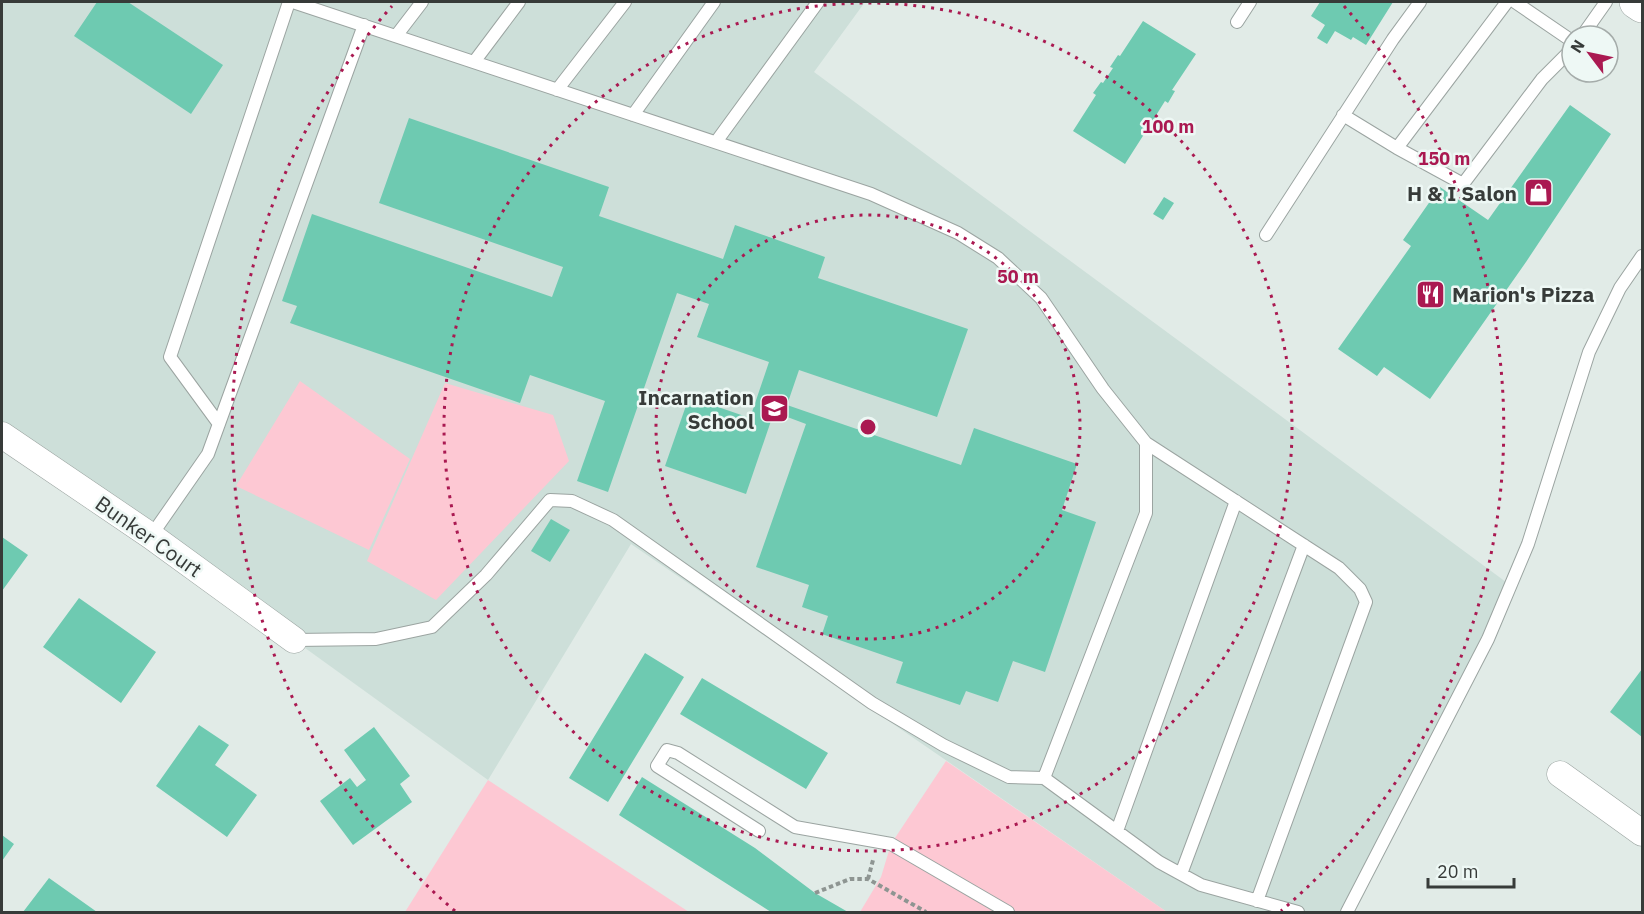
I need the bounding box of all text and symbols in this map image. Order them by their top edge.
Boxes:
north arrow [1560,24,1620,84]
text: N [1566,36,1589,56]
text: 100 m [1142,115,1194,138]
text: 150 m [1418,147,1470,170]
shop icon: H & I Salon [1522,177,1554,209]
place label: H & I Salon [1407,179,1517,207]
text: 50 m [997,265,1039,288]
restaurant icon: Marion's Pizza [1415,278,1447,310]
place label: Marion's Pizza [1452,280,1594,308]
place label: Incarnation School [638,383,754,435]
school or university icon: Incarnation School [759,393,791,425]
centre of rings [858,417,878,437]
street label: Bunker Court [90,489,208,583]
scale bar [1428,851,1514,889]
text: 20 m [1437,860,1479,883]

